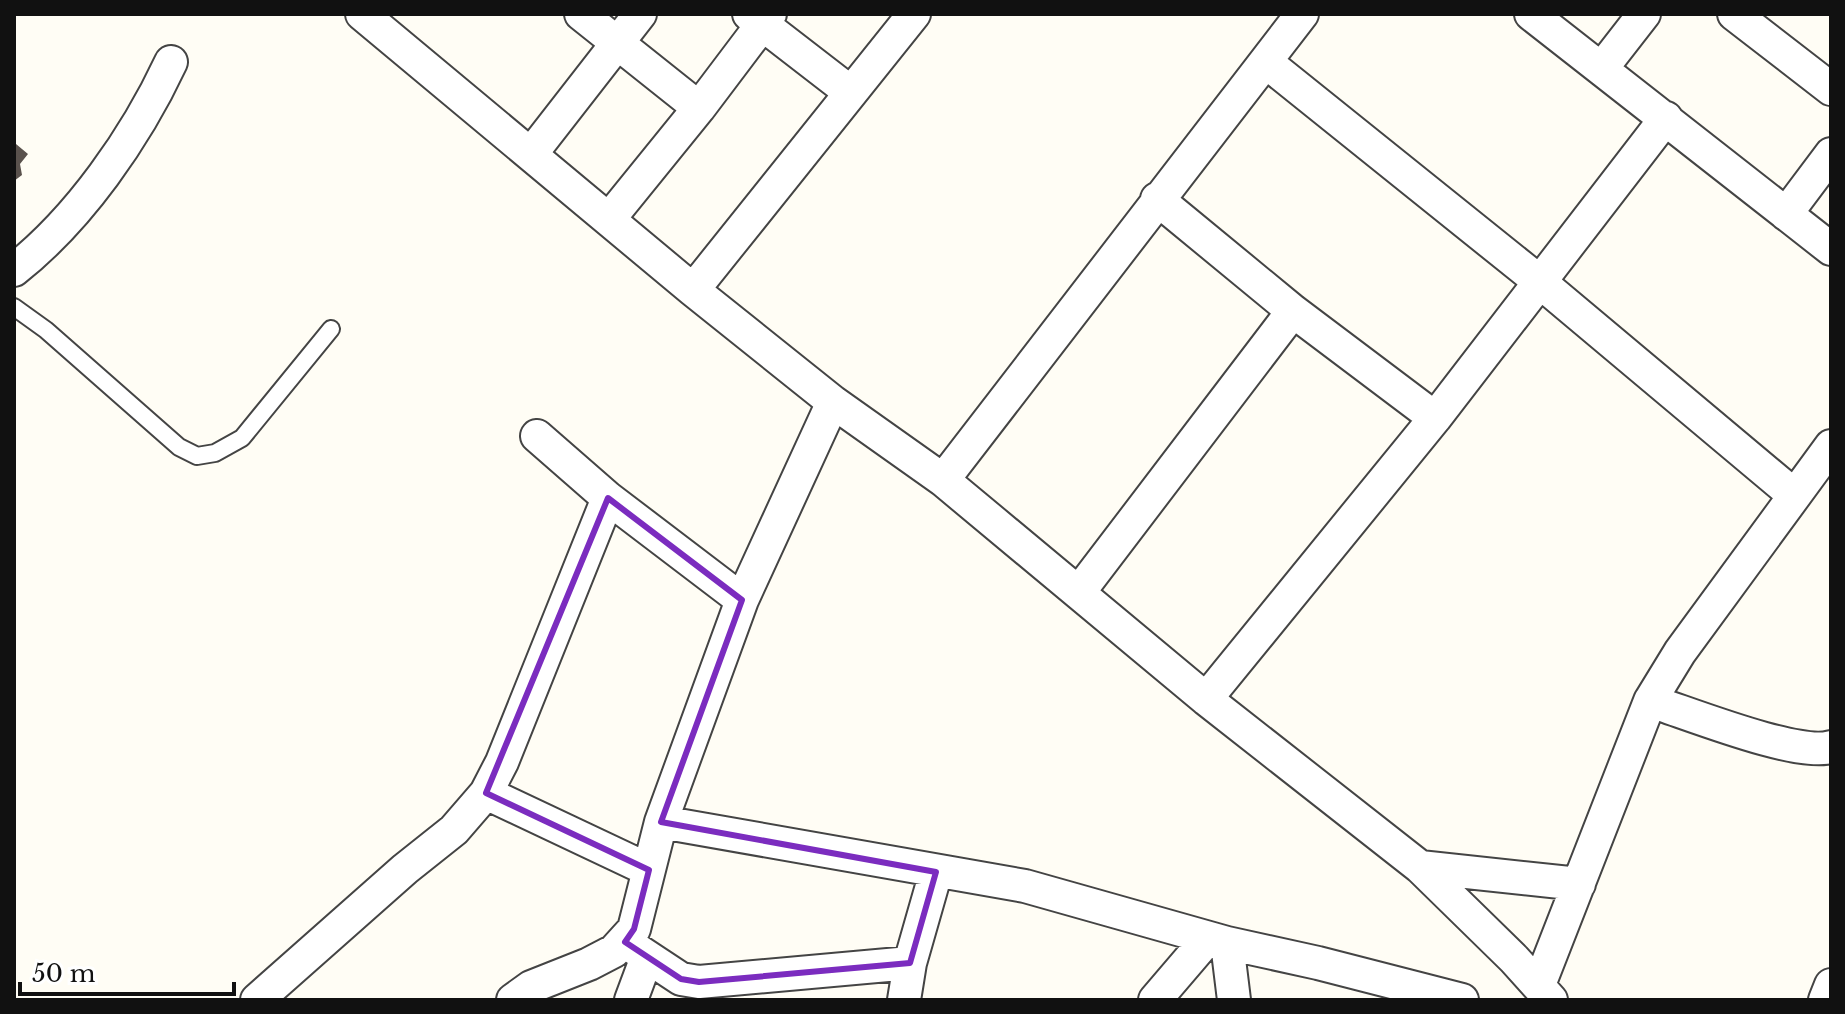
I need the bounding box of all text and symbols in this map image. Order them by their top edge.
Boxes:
scale bar [20,946,234,996]
text: 50 m [32,959,96,988]

